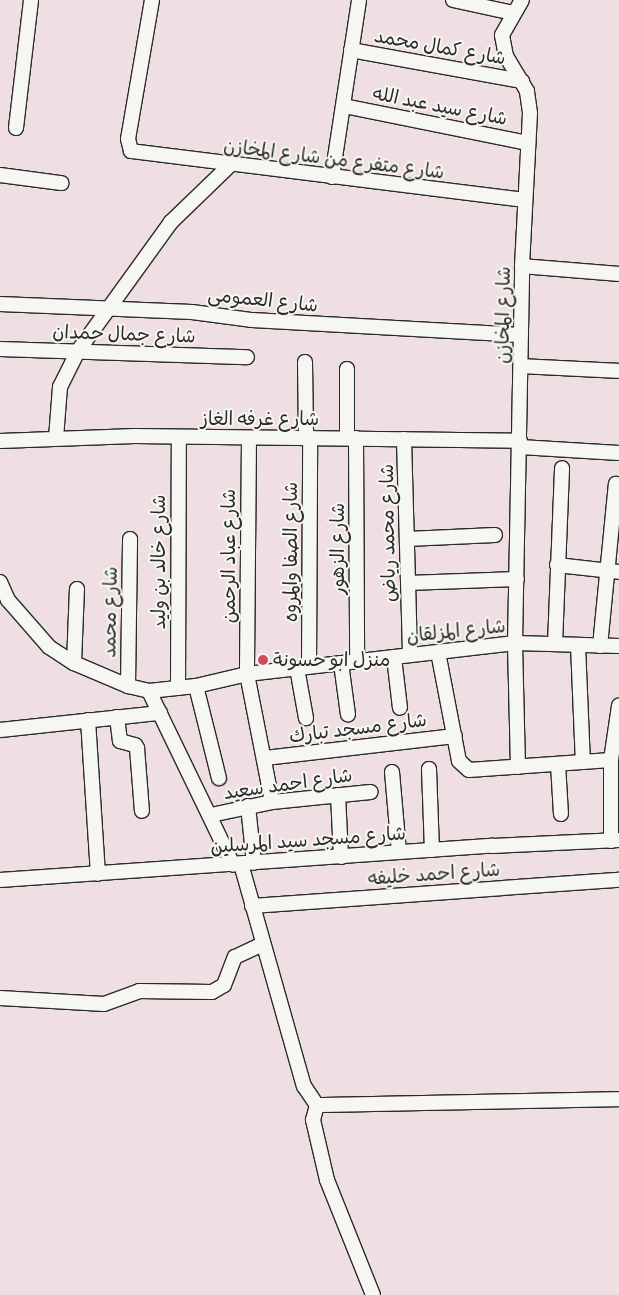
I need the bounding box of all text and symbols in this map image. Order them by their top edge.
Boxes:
street label: شارع كمال محمد [372,24,508,70]
street label: شارع سيد عبد الله [371,82,509,130]
street label: شارع متفرع من شارع المخازن [222,134,446,184]
street label: شارع المخازن [491,266,515,364]
street label: شارع العمومى [207,283,319,317]
street label: شارع جمال حمدان [52,320,196,348]
street label: شارع غرفه الغاز [201,408,319,430]
street label: شارع محمد رياض [375,464,401,602]
street label: شارع الصفا والمروه [280,482,302,622]
street label: شارع عباد الرحمن [218,489,240,623]
street label: شارع خالد بن وليد [148,495,170,629]
street label: شارع الزهور [327,503,349,595]
street label: شارع محمد [98,566,122,658]
street label: شارع المزلقان [405,614,507,648]
place label: منزل ابو حسونة [273,649,390,671]
marker: منزل ابو حسونة [257,654,269,666]
street label: شارع مسجد تبارك [288,708,428,748]
street label: شارع احمد سعيد [222,764,354,804]
street label: شارع مسجد سيد المرسلين [209,822,407,858]
street label: شارع احمد خليفه [367,858,501,890]

